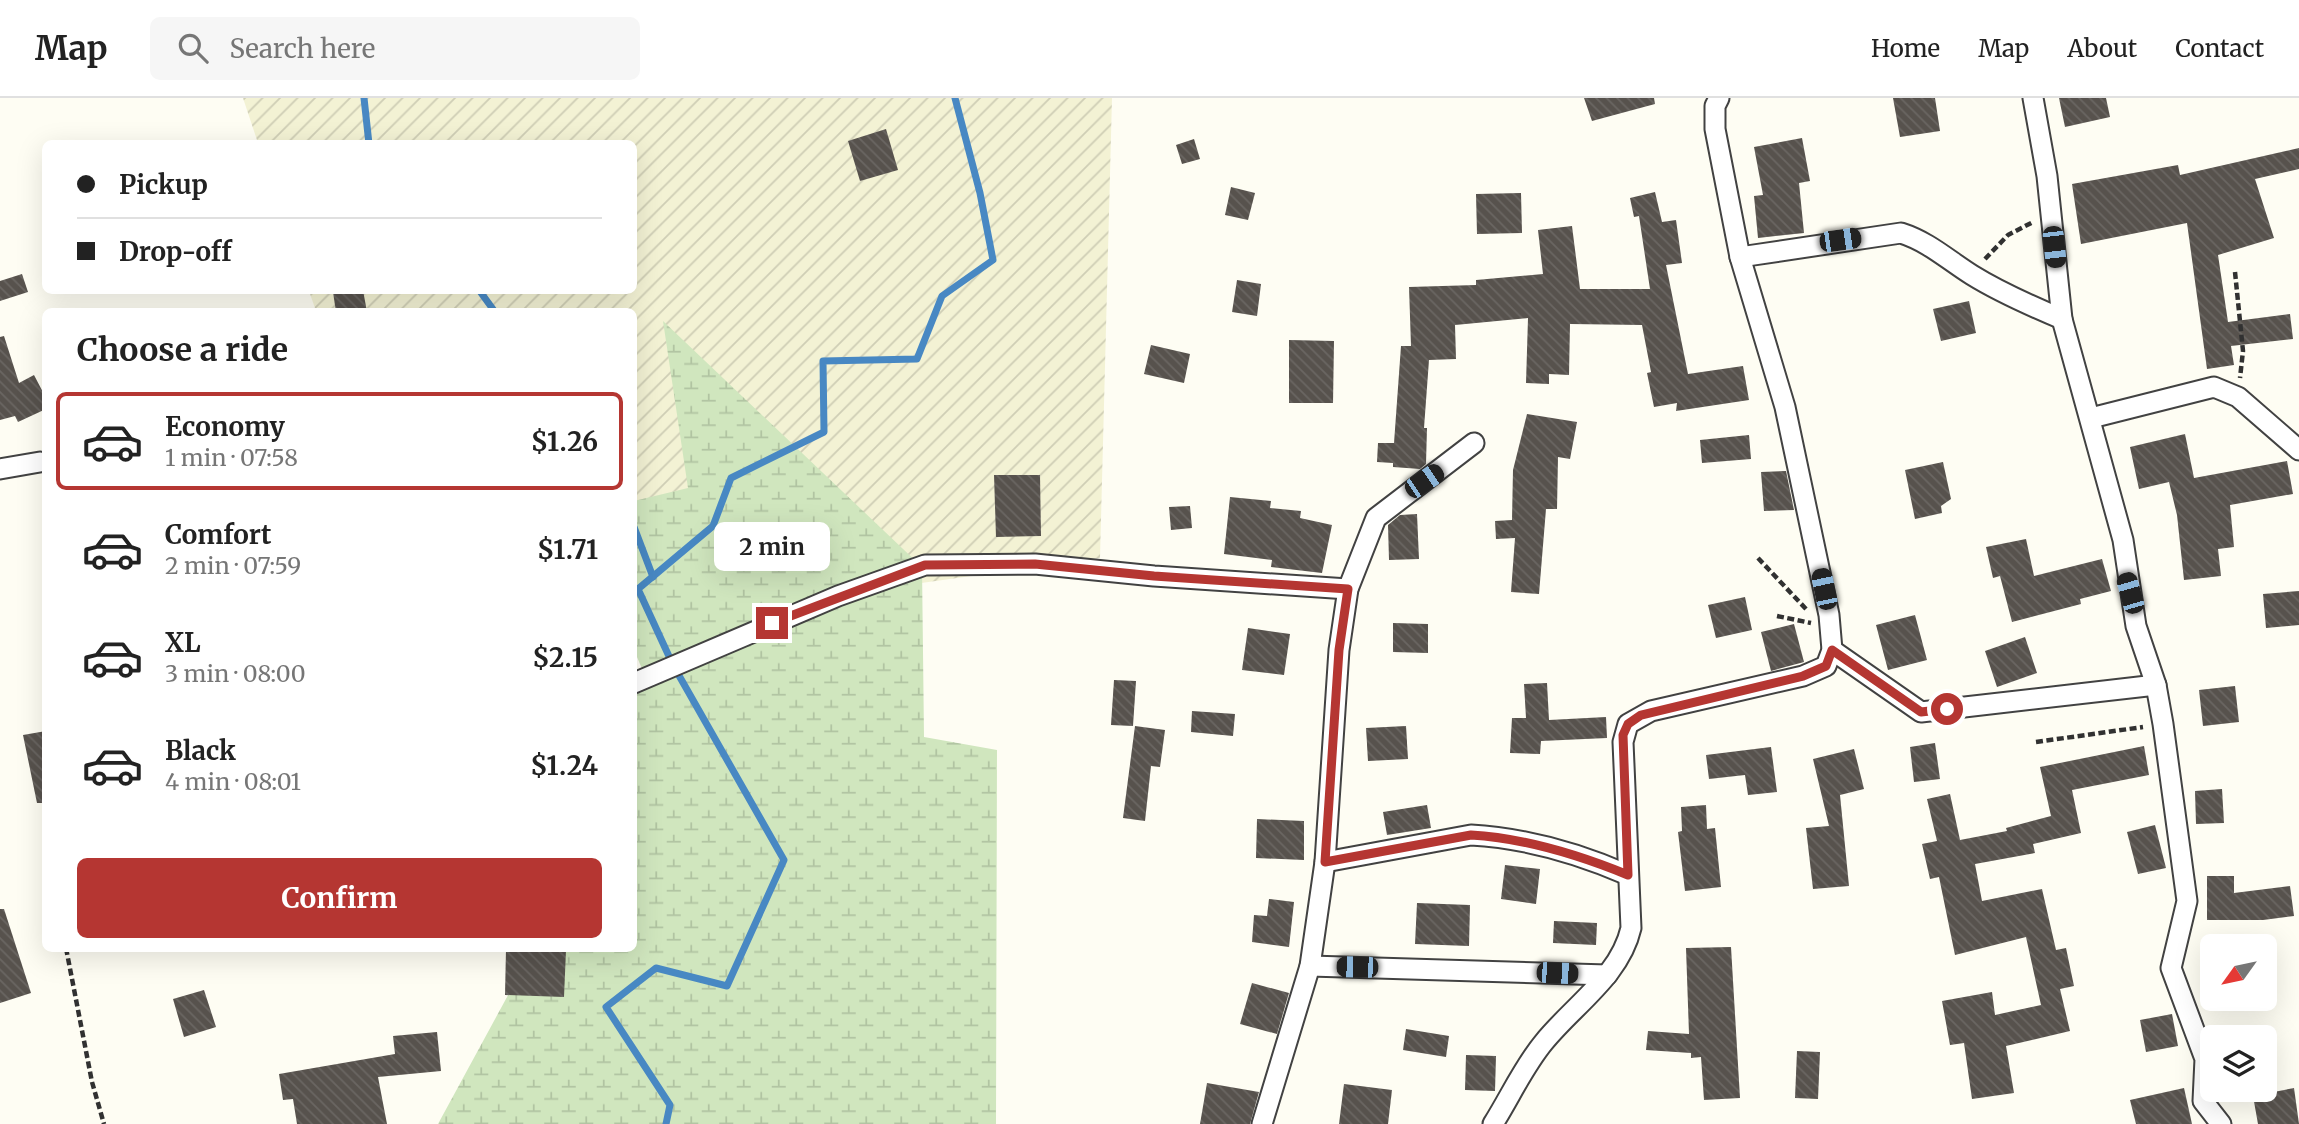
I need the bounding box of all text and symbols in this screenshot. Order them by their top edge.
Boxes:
search box [150,17,640,80]
text: Map [35,28,108,69]
icon: search [174,29,212,67]
text: Search here [230,32,375,65]
text: Home [1871,33,1940,64]
text: Map [1978,33,2029,64]
text: About [2067,33,2137,64]
text: Contact [2175,33,2264,64]
text: Pickup [119,168,208,201]
car [2042,225,2067,269]
car [1818,227,1863,253]
text: Drop-off [119,235,232,268]
text: Choose a ride [77,330,288,370]
icon: car [81,410,144,473]
text: Economy [165,410,285,443]
text: $1.26 [531,425,598,458]
text: 1 min · 07:58 [165,443,298,472]
car [1401,461,1448,501]
icon: car [81,518,144,581]
text: Comfort [165,518,271,551]
callout: 2 min [714,522,830,570]
text: 2 min [739,532,805,561]
text: $1.71 [537,533,598,566]
text: 2 min · 07:59 [165,551,301,580]
car [1810,566,1839,612]
car [2115,570,2146,616]
route end [756,607,788,639]
icon: car [81,626,144,689]
text: XL [165,626,201,659]
text: $2.15 [532,641,598,674]
text: 3 min · 08:00 [165,659,306,688]
route start [1931,693,1963,725]
icon: car [81,734,144,797]
text: Black [165,734,236,767]
text: $1.24 [530,749,598,782]
text: 4 min · 08:01 [165,767,301,796]
button: Confirm [77,858,602,938]
north arrow [2200,934,2277,1012]
map controls [2200,934,2277,1102]
car [1336,956,1379,978]
car [1536,962,1579,984]
button: layers [2200,1025,2277,1102]

